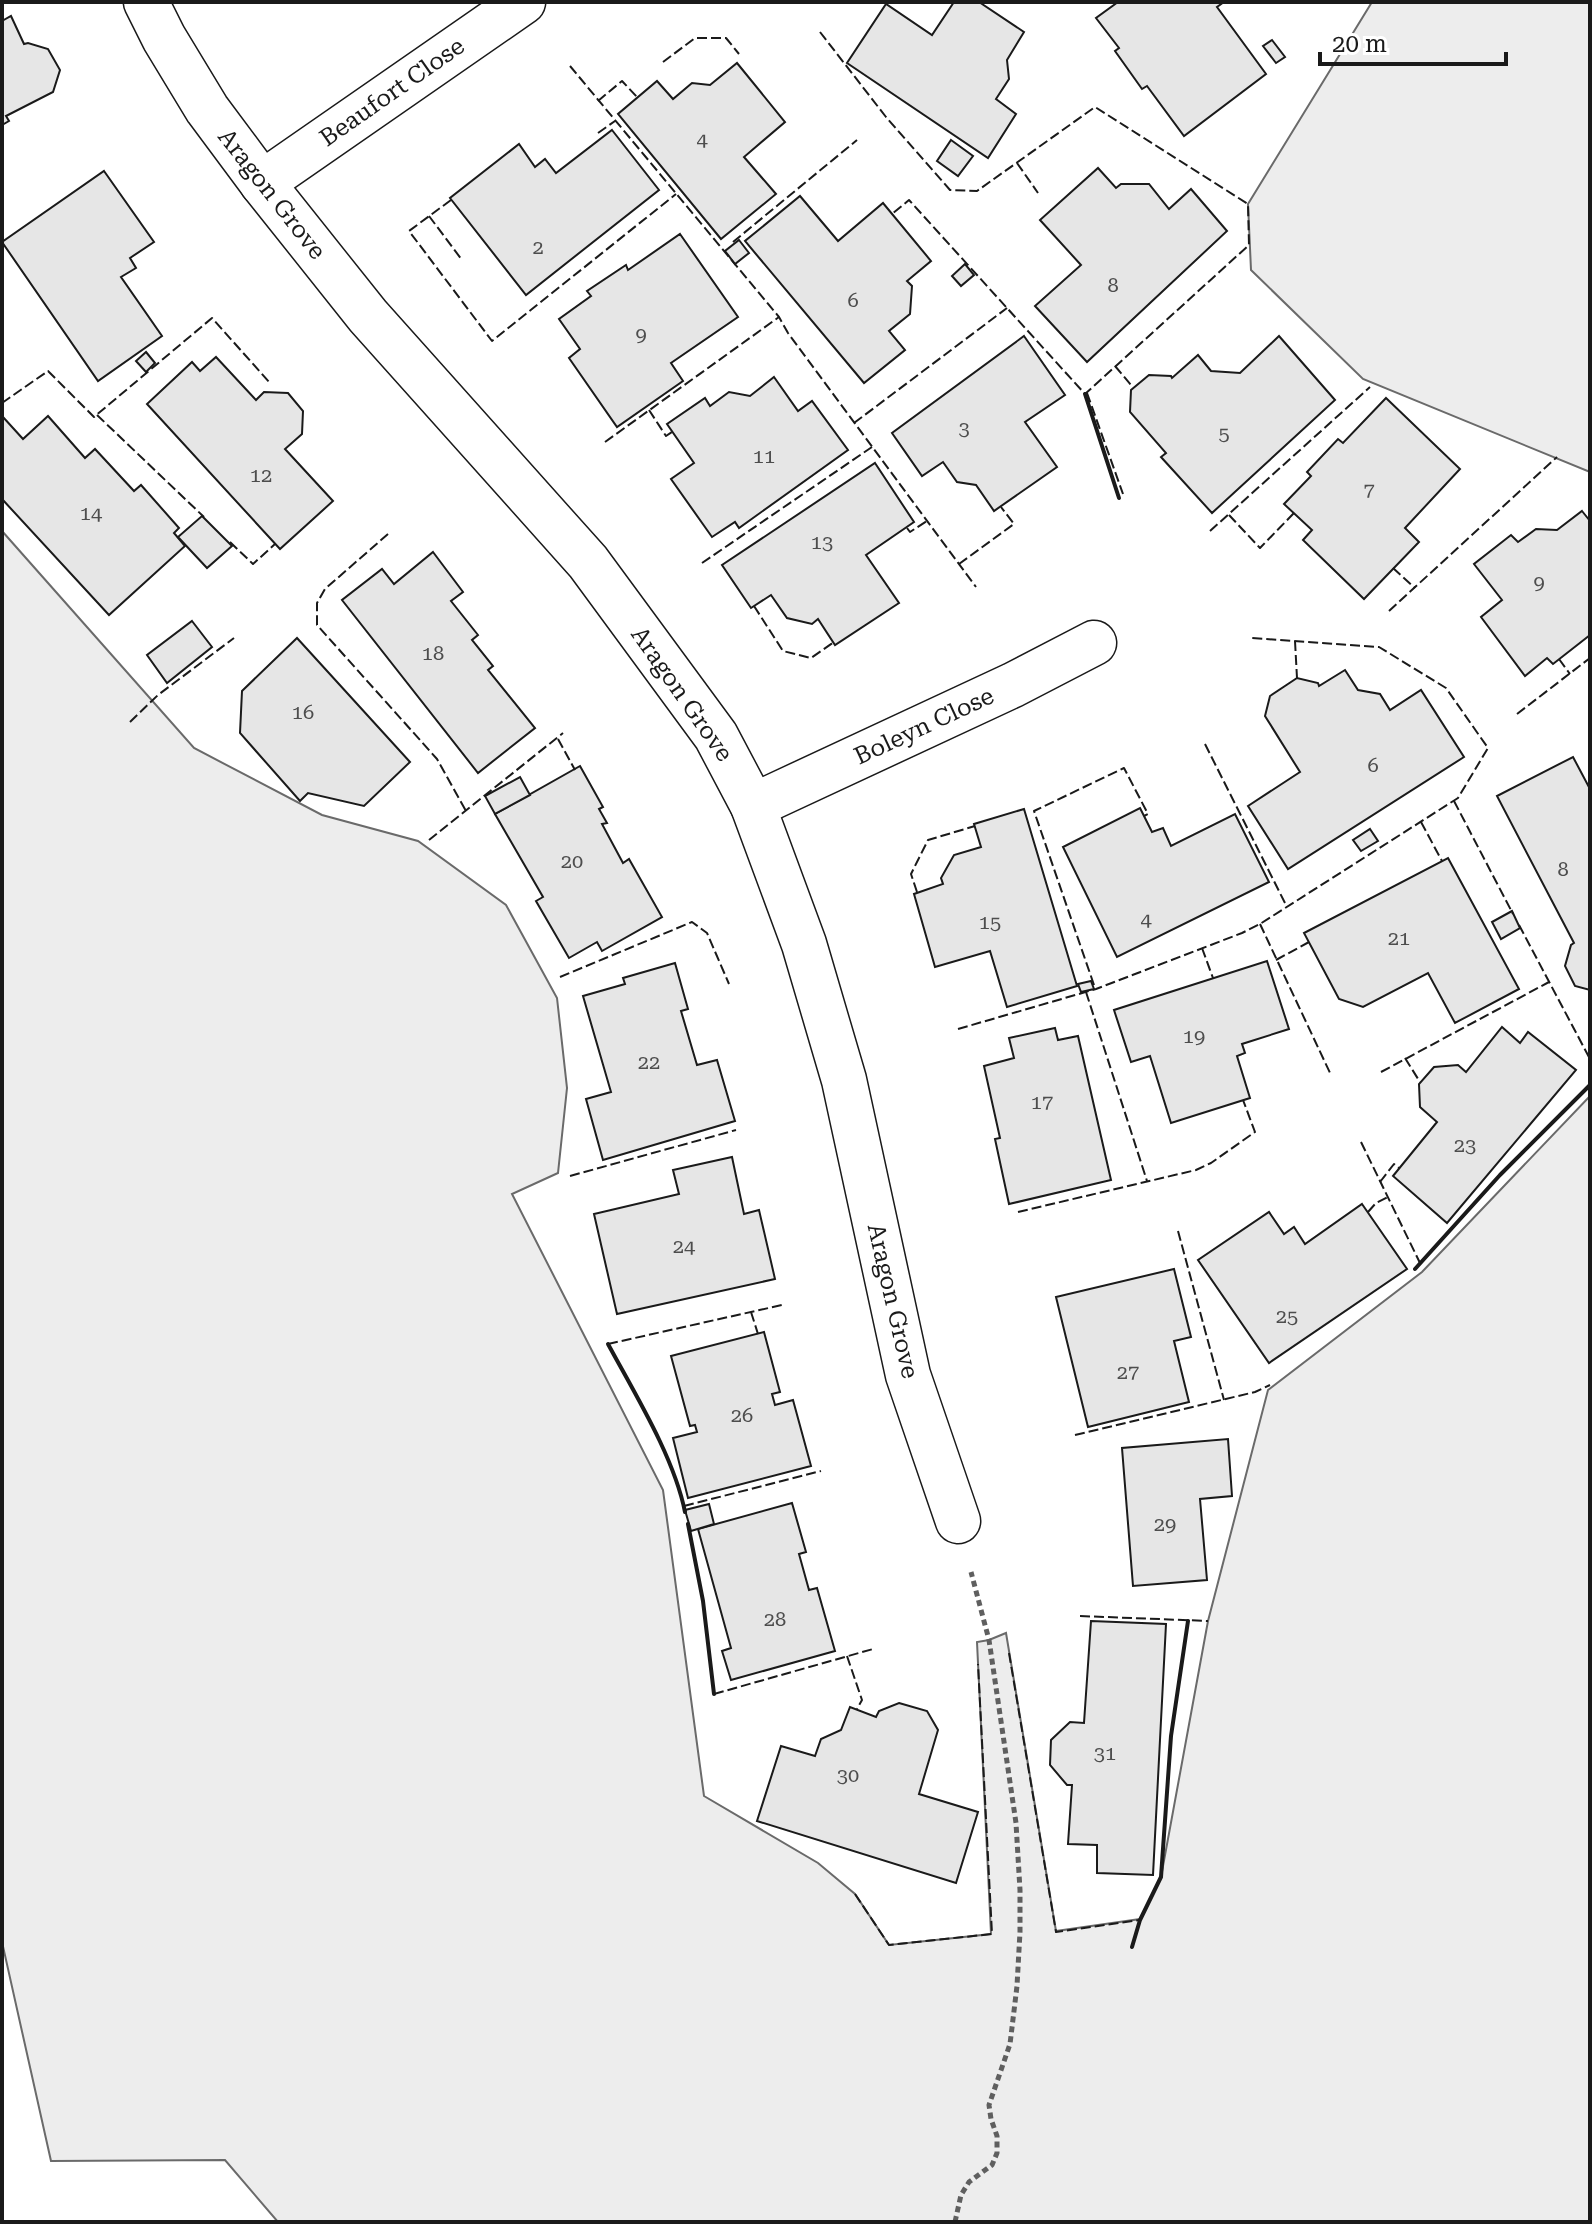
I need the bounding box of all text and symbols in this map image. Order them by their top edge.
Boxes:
scale bar [1320,16,1506,66]
text: 20 m [1332,30,1387,58]
street label: Beaufort Close [314,32,470,152]
street label: Aragon Grove [212,123,332,265]
house number: 4 [696,127,708,151]
house number: 2 [532,235,544,259]
house number: 8 [1107,273,1119,297]
house number: 6 [847,288,859,312]
house number: 9 [635,322,647,346]
house number: 3 [958,416,970,440]
house number: 5 [1218,421,1230,445]
house number: 11 [753,444,775,468]
house number: 12 [250,463,272,487]
house number: 7 [1363,478,1375,502]
house number: 14 [80,501,103,525]
house number: 13 [811,530,833,554]
house number: 9 [1533,570,1545,594]
street label: Aragon Grove [625,621,739,767]
house number: 18 [422,641,444,665]
street label: Boleyn Close [850,681,998,771]
house number: 16 [292,700,314,724]
house number: 6 [1367,753,1379,777]
house number: 20 [561,849,583,873]
house number: 8 [1557,857,1569,881]
house number: 4 [1140,907,1152,931]
house number: 15 [979,910,1001,934]
house number: 21 [1388,926,1410,950]
house number: 19 [1183,1024,1205,1048]
house number: 22 [638,1050,660,1074]
house number: 17 [1031,1090,1053,1114]
house number: 23 [1454,1133,1476,1157]
street label: Aragon Grove [862,1221,924,1381]
house number: 24 [673,1234,696,1258]
house number: 25 [1276,1304,1298,1328]
house number: 27 [1117,1360,1139,1384]
house number: 26 [731,1403,753,1427]
house number: 29 [1154,1512,1176,1536]
house number: 28 [764,1607,786,1631]
house number: 31 [1094,1741,1116,1765]
house number: 30 [837,1763,859,1787]

